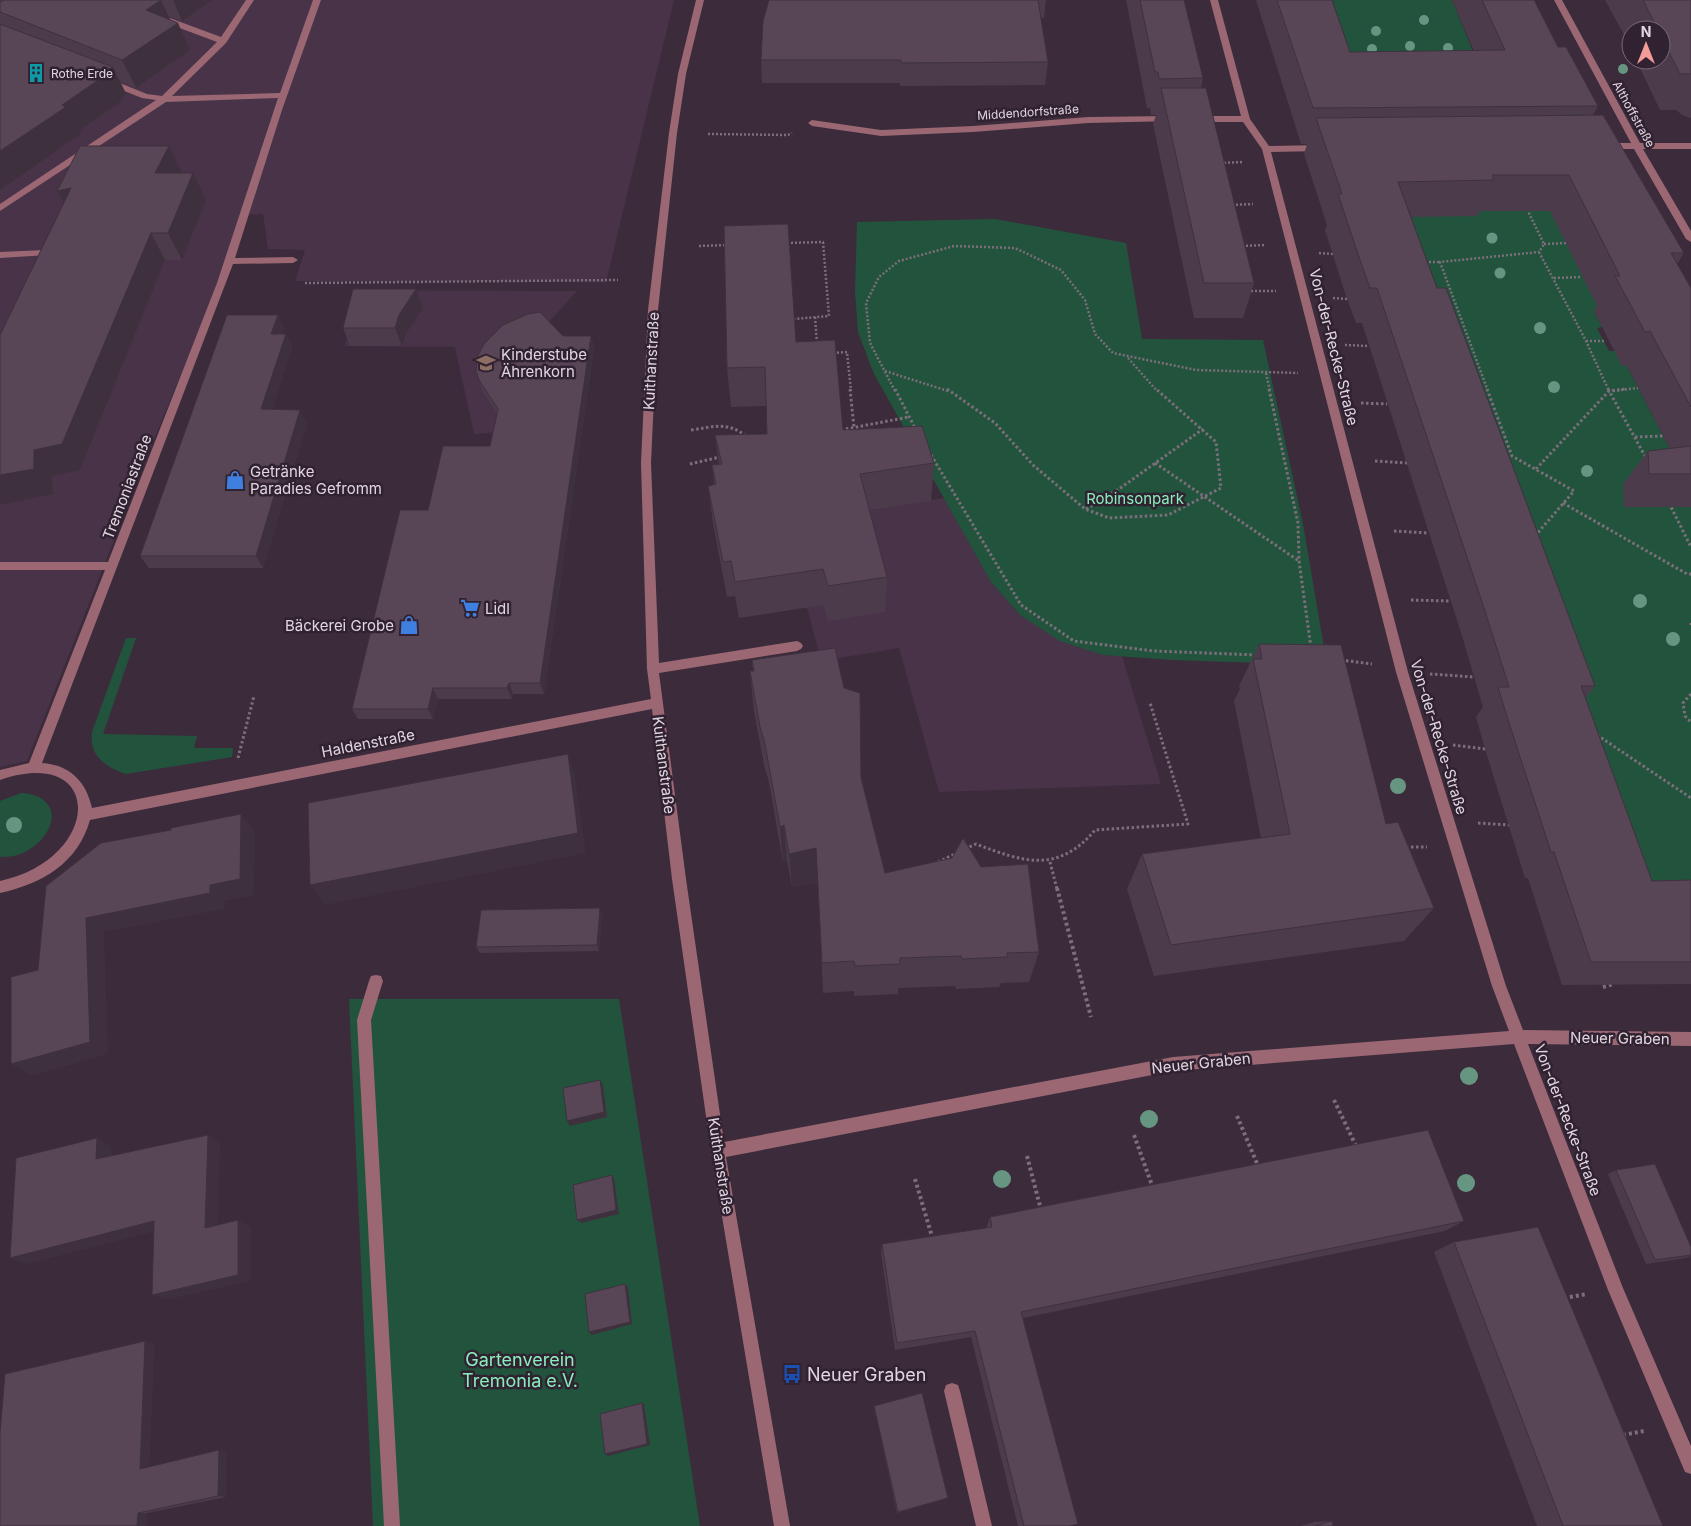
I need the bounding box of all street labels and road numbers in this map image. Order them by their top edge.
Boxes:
street label: Althoffstraße [1610,78,1658,150]
street label: Middendorfstraße [977,101,1079,123]
street label: Von-der-Recke-Straße [1305,267,1363,427]
street label: Kuithanstraße [639,312,663,410]
street label: Tremoniastraße [98,432,156,542]
street label: Von-der-Recke-Straße [1406,657,1472,817]
street label: Kuithanstraße [649,715,679,815]
street label: Haldenstraße [320,725,416,761]
street label: Neuer Graben [1570,1028,1670,1048]
street label: Von-der-Recke-Straße [1530,1041,1606,1199]
street label: Neuer Graben [1150,1048,1252,1078]
street label: Kuithanstraße [704,1116,738,1216]

